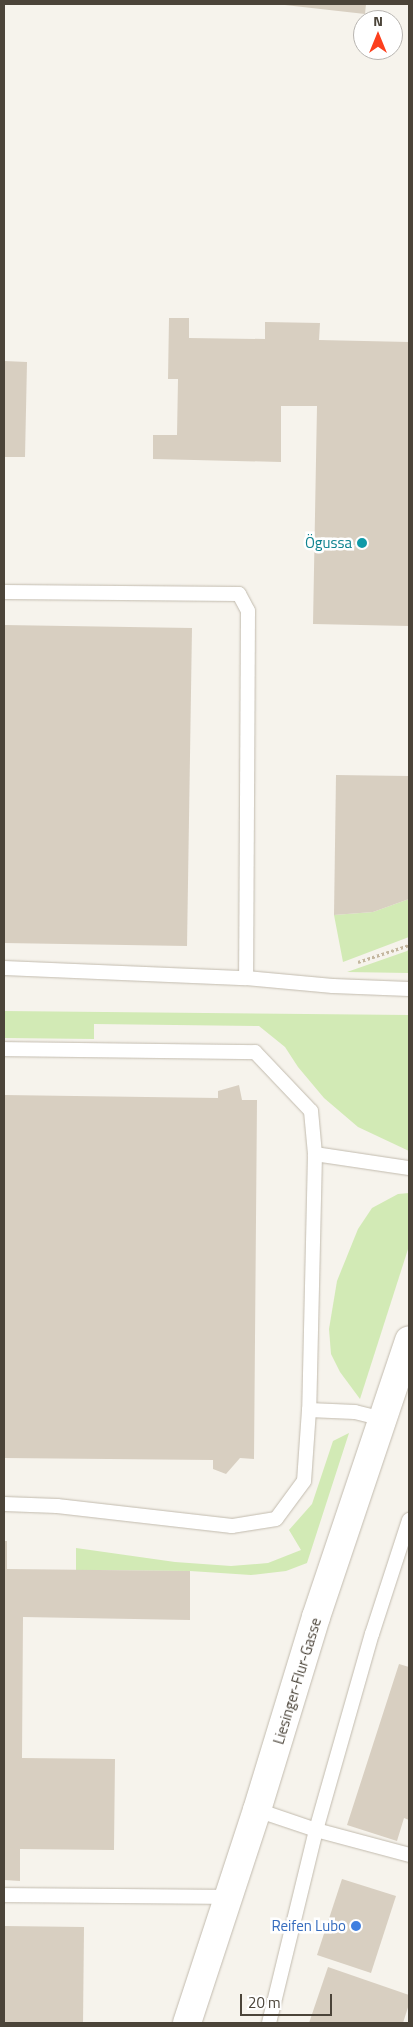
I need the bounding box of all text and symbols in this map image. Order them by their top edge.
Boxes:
north arrow [353,10,403,60]
text: N [373,10,383,31]
place label: Ögussa [305,534,352,552]
marker: Ögussa [356,537,368,549]
street label: Liesinger-Flur-Gasse [269,1616,325,1746]
place label: Reifen Lubo [271,1917,346,1935]
marker: Reifen Lubo [350,1920,362,1932]
scale bar [243,1984,336,2016]
text: 20 m [248,1991,281,2014]

